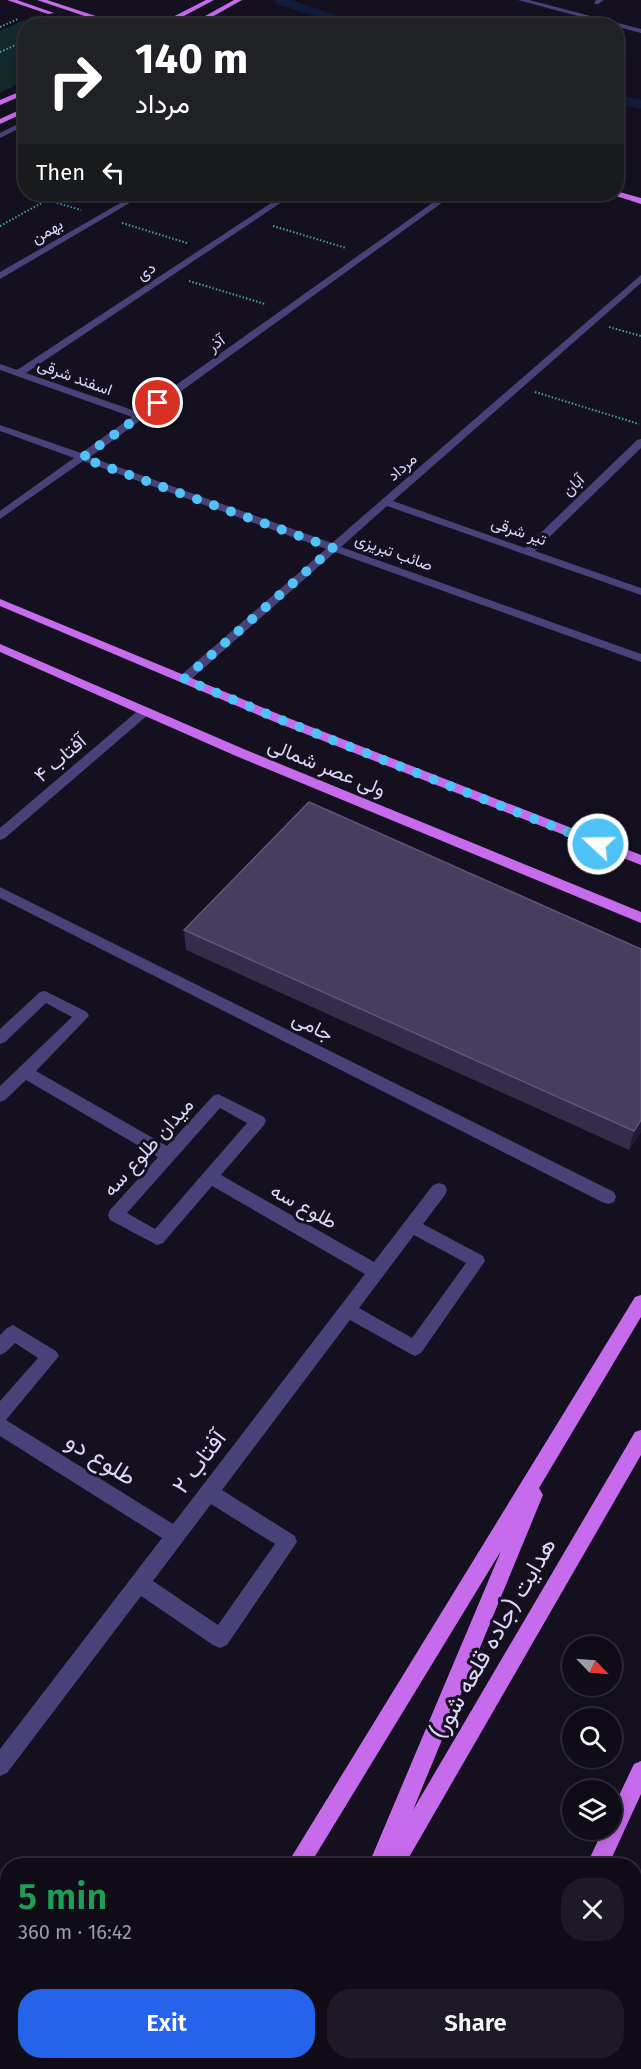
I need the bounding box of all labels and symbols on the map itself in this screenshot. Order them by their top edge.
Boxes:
street label: بهمن [28,214,67,248]
street label: دی [133,258,160,285]
street label: آذر [203,330,230,357]
street label: اسفند شرقی [35,355,115,400]
pin [132,377,183,428]
street label: مرداد [384,449,421,486]
street label: آبان [558,469,589,500]
street label: تیر شرقی [489,513,549,550]
street label: صائب تبریزی [352,529,435,576]
street label: آفتاب ۴ [29,728,92,787]
street label: ولی عصر شمالی [264,732,389,802]
position arrow [566,812,630,876]
street label: جامی [289,1006,337,1046]
street label: میدان طلوع سه [98,1093,200,1202]
street label: طلوع سه [266,1178,341,1236]
street label: آفتاب ۲ [166,1423,233,1499]
street label: طلوع دو [60,1427,141,1493]
street label: هدایت (جاده قلعه شور) [424,1533,563,1744]
north arrow [562,1636,622,1696]

